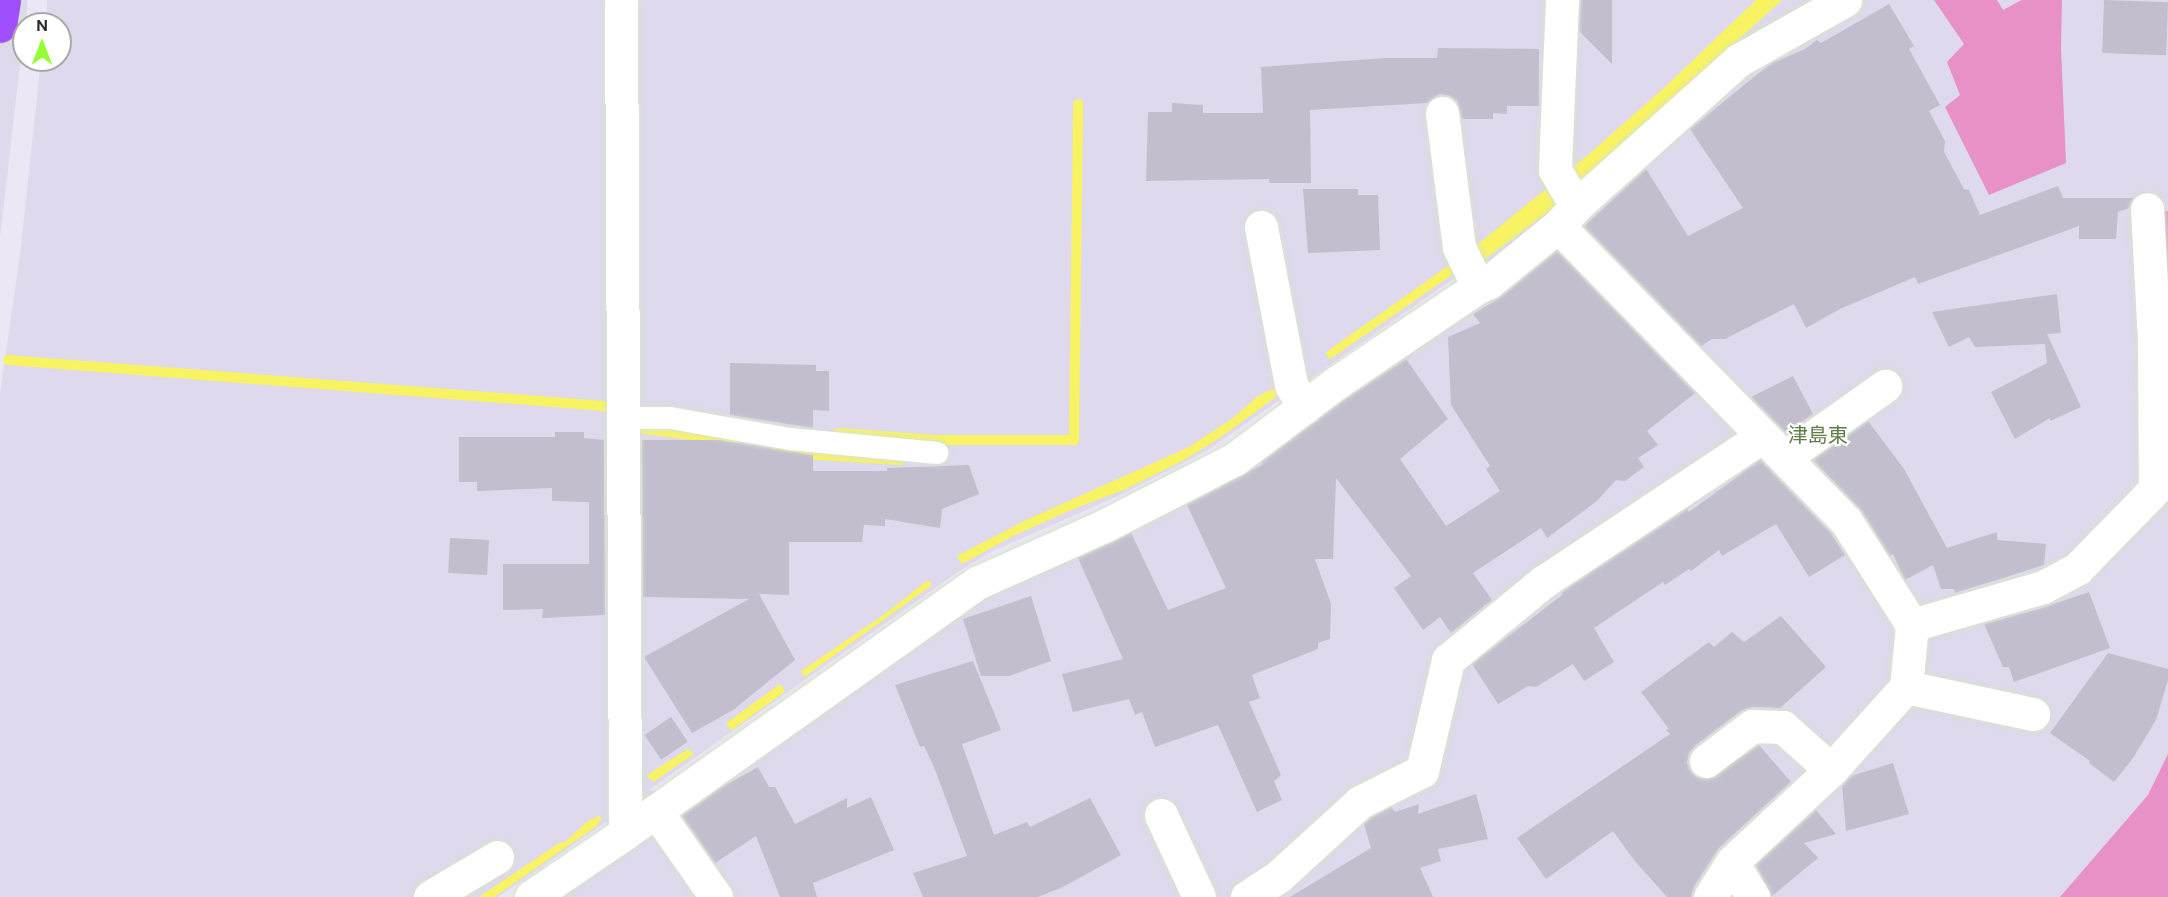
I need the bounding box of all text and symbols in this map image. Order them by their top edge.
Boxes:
north arrow [12,12,72,72]
text: N [36,15,48,36]
district label: 津島東 [1788,423,1848,447]

